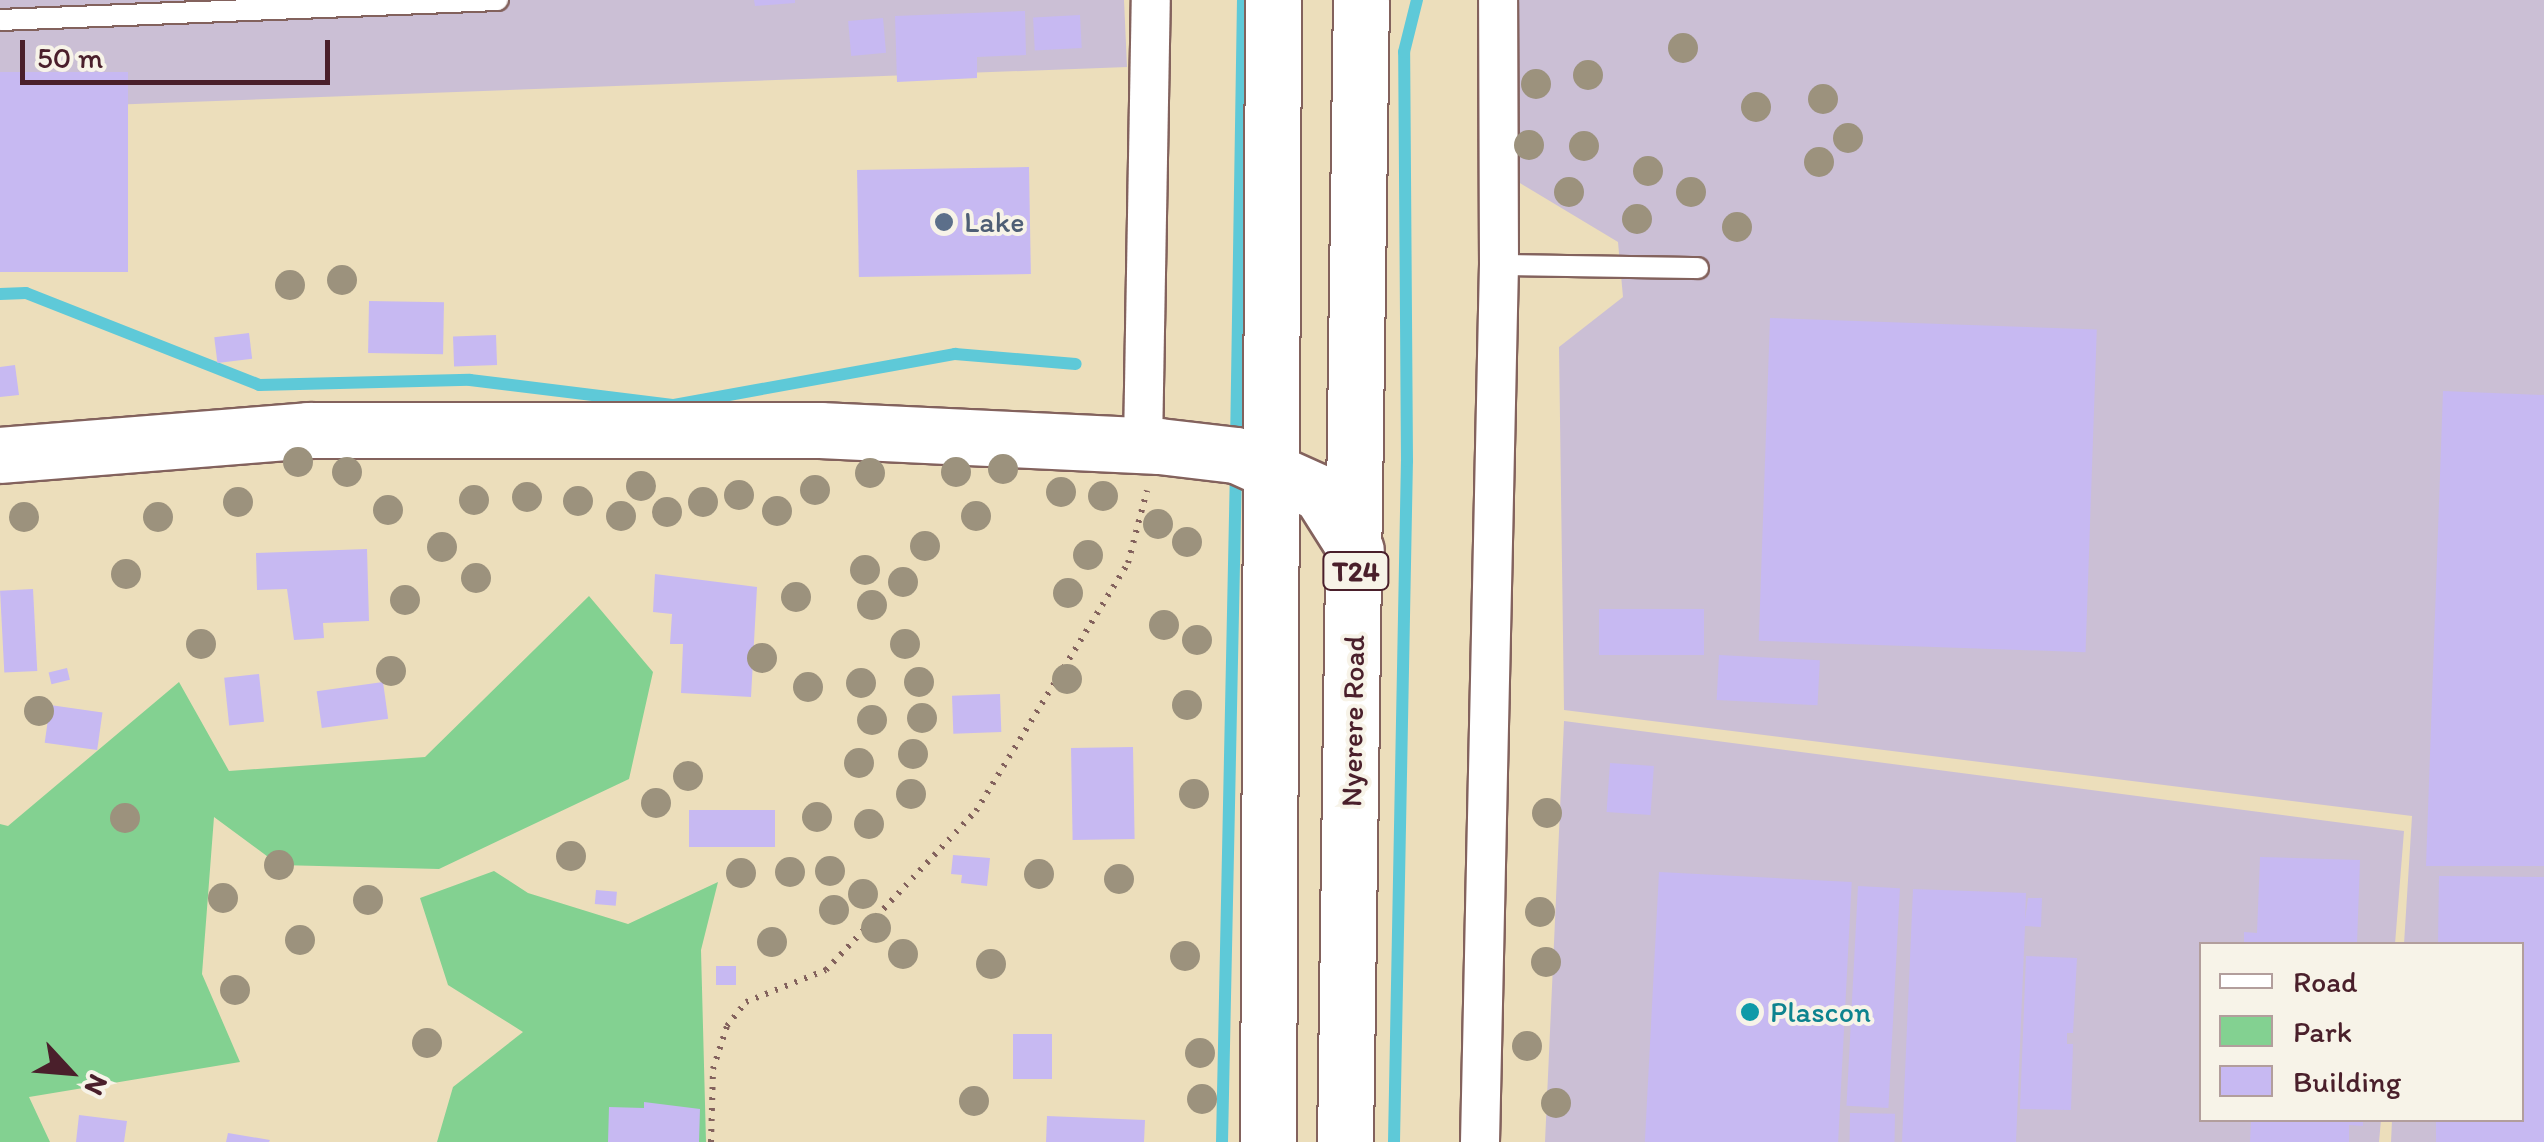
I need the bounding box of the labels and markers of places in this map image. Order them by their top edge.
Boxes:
place label: Lake [964,204,1025,240]
marker: Lake [933,211,955,233]
place label: Plascon [1770,994,1871,1030]
marker: Plascon [1739,1001,1761,1023]

